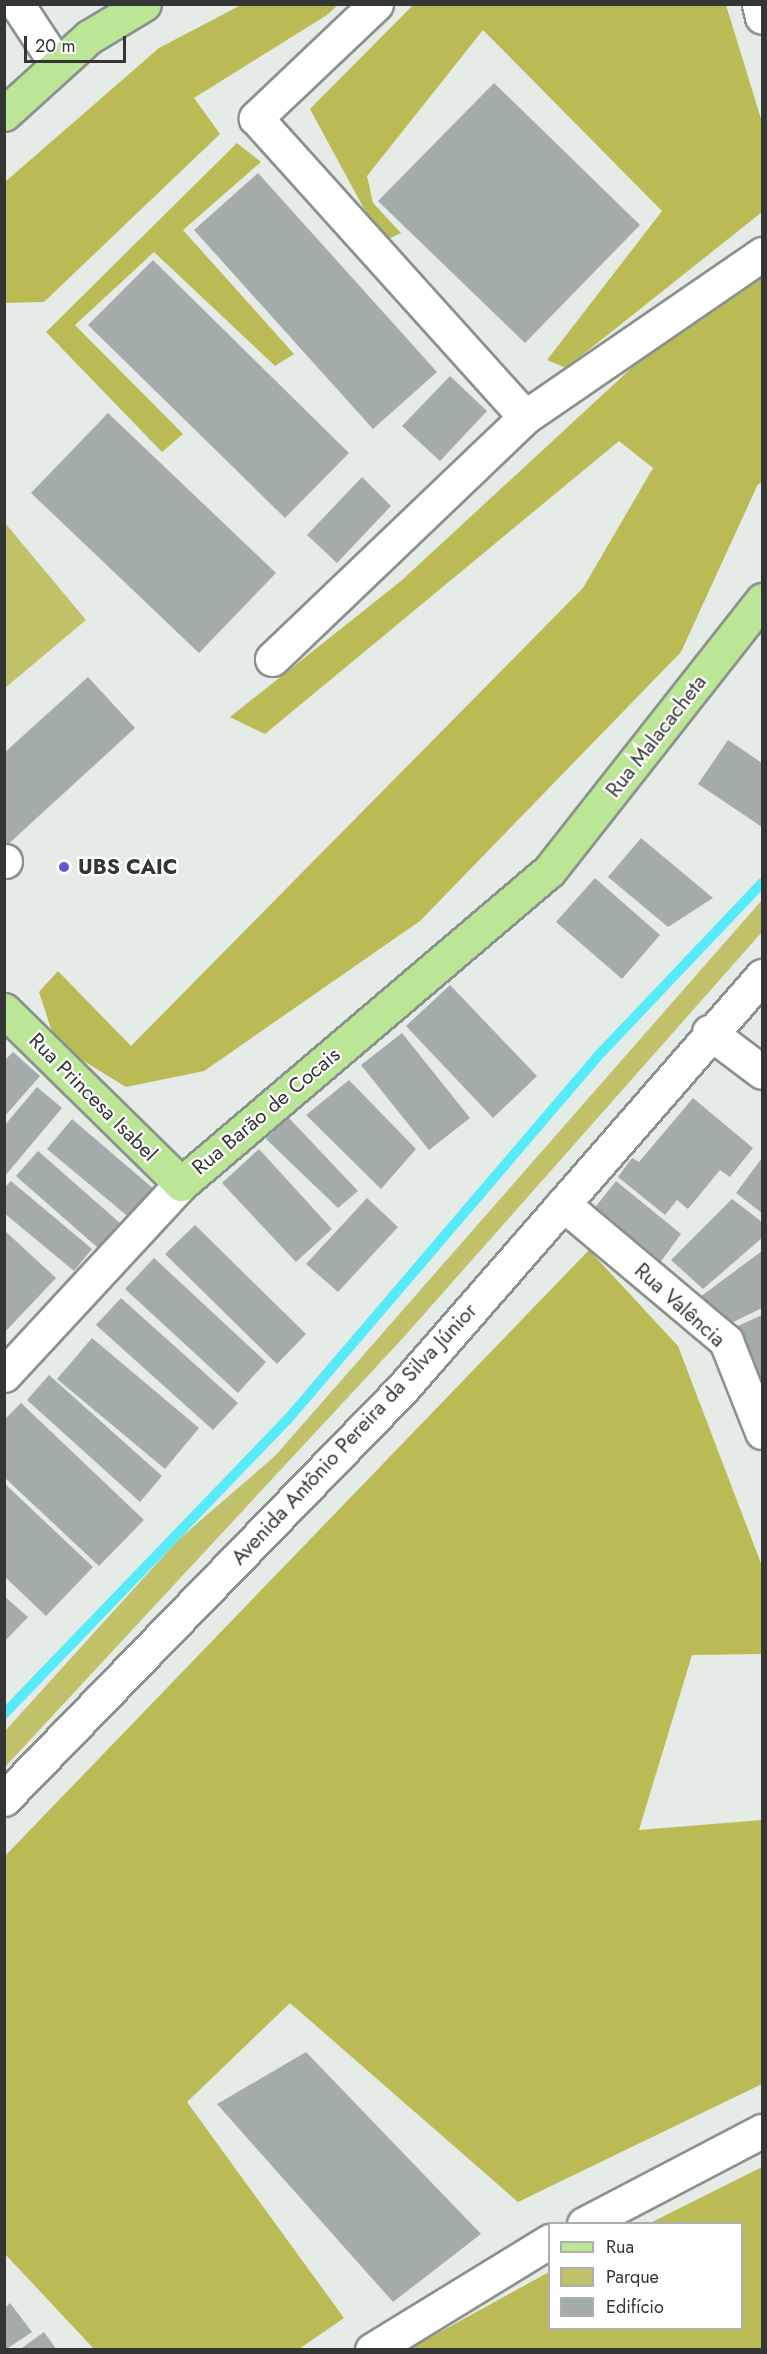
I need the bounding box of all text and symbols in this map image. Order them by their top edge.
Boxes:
scale bar [27,24,129,62]
text: 20 m [35,33,75,59]
street label: Rua Malacacheta [600,670,712,802]
place label: UBS CAIC [78,854,177,880]
marker: UBS CAIC [55,858,73,876]
street label: Rua Princesa Isabel [24,1028,162,1166]
street label: Rua Barão de Cocais [187,1042,345,1180]
street label: Rua Valência [629,1258,731,1352]
street label: Avenida Antônio Pereira da Silva Júnior [226,1298,482,1570]
legend [548,2222,743,2330]
text: Rua [606,2234,634,2260]
text: Parque [606,2264,659,2290]
text: Edifício [606,2294,664,2320]

